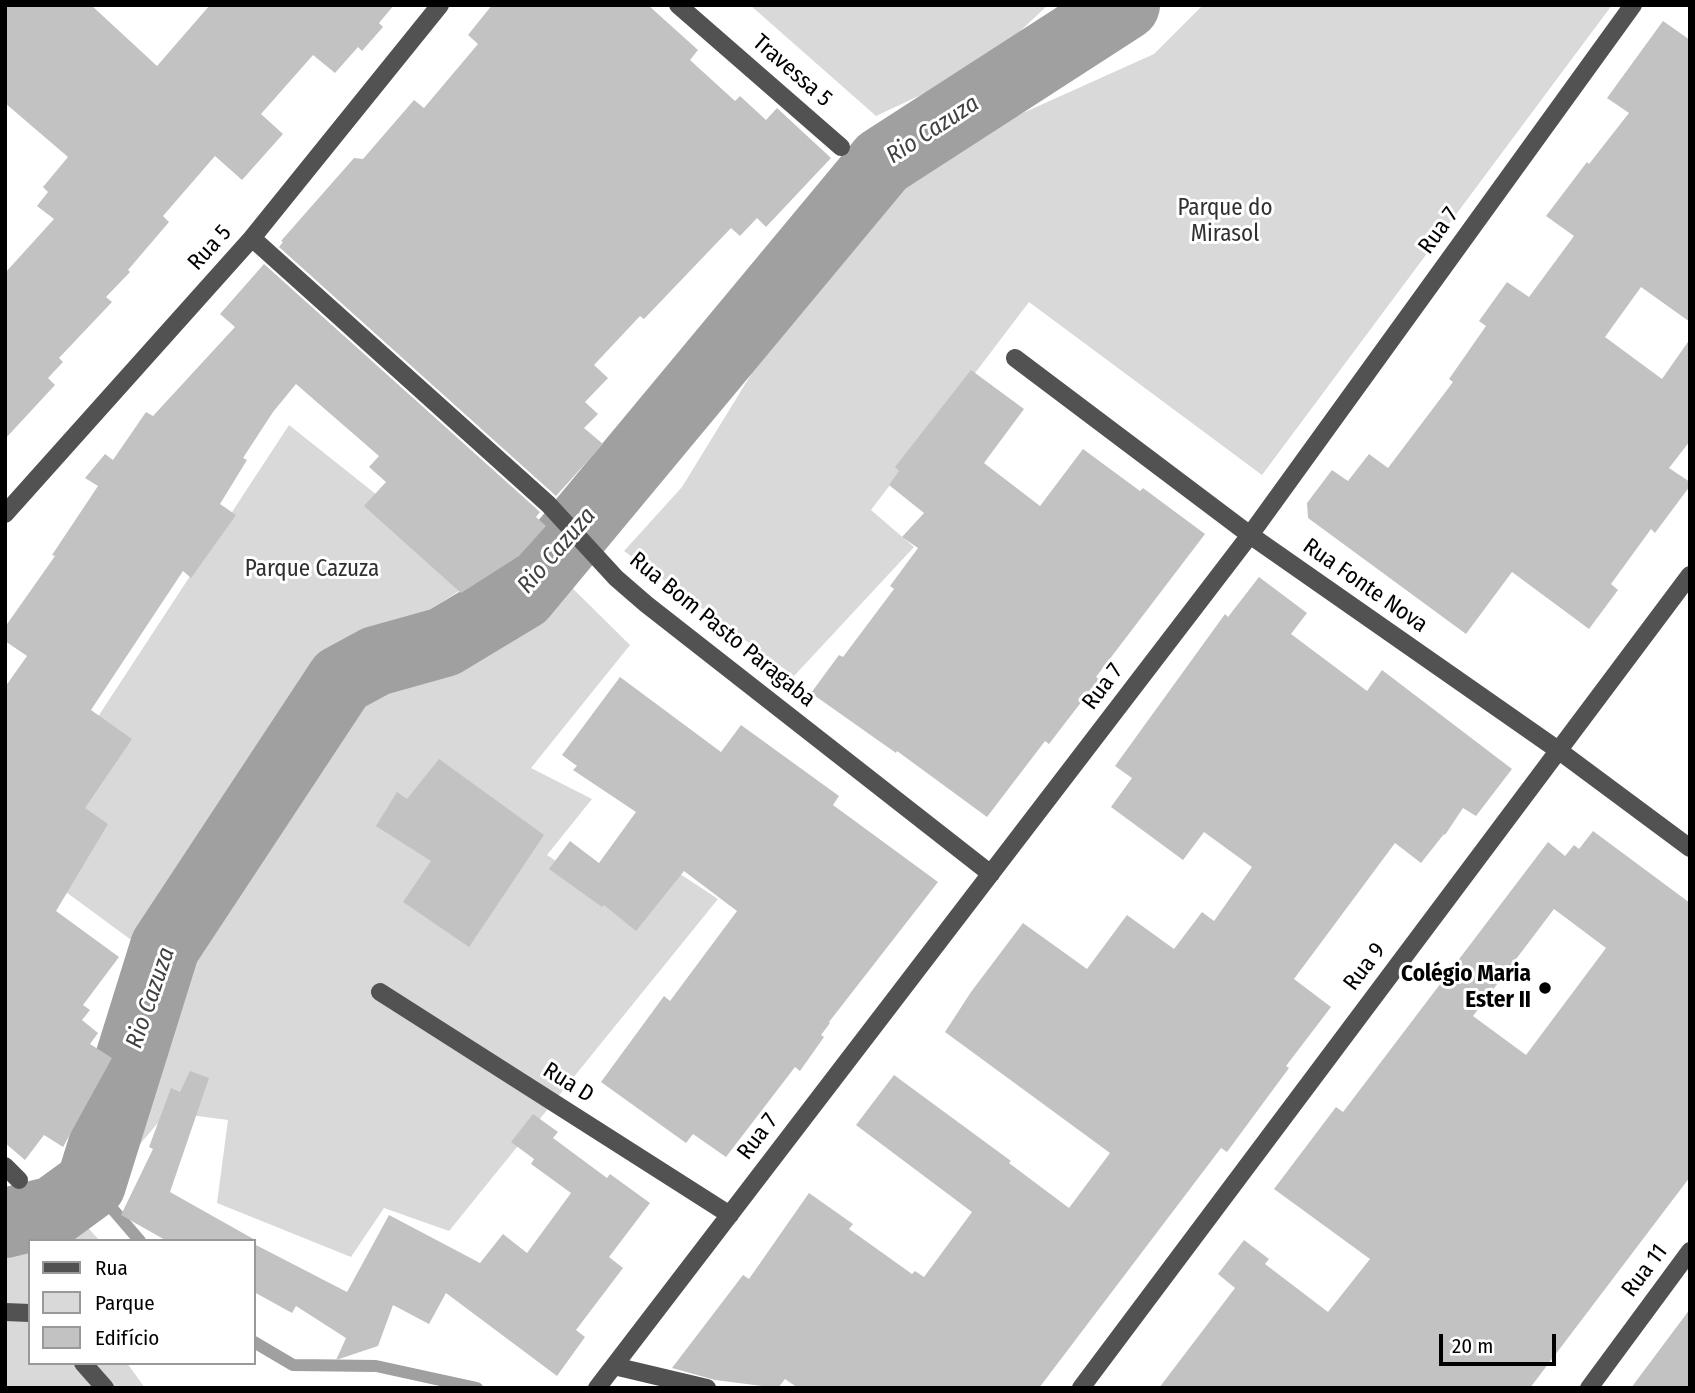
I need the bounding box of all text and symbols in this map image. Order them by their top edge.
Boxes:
street label: Travessa 5 [747,29,837,113]
water label: Rio Cazuza [881,89,985,171]
park label: Parque do Mirasol [1177,195,1273,249]
street label: Rua 7 [1413,202,1465,260]
street label: Rua 5 [182,220,238,276]
water label: Rio Cazuza [512,502,602,600]
street label: Rua Fonte Nova [1297,533,1433,639]
street label: Rua Bom Pasto Paragaba [624,547,820,713]
park label: Parque Cazuza [245,556,379,584]
street label: Rua 7 [1077,659,1129,715]
street label: Rua 9 [1338,938,1392,996]
water label: Rio Cazuza [120,944,182,1052]
place label: Colégio Maria Ester II [1401,961,1531,1015]
marker: Colégio Maria Ester II [1537,980,1553,996]
street label: Rua D [538,1057,598,1109]
street label: Rua 7 [732,1109,784,1165]
legend [28,1239,256,1365]
street label: Rua 11 [1616,1239,1674,1303]
text: Rua [95,1255,128,1281]
text: Parque [95,1290,155,1316]
scale bar [1443,1320,1560,1364]
text: Edifício [95,1325,159,1351]
text: 20 m [1452,1333,1493,1359]

